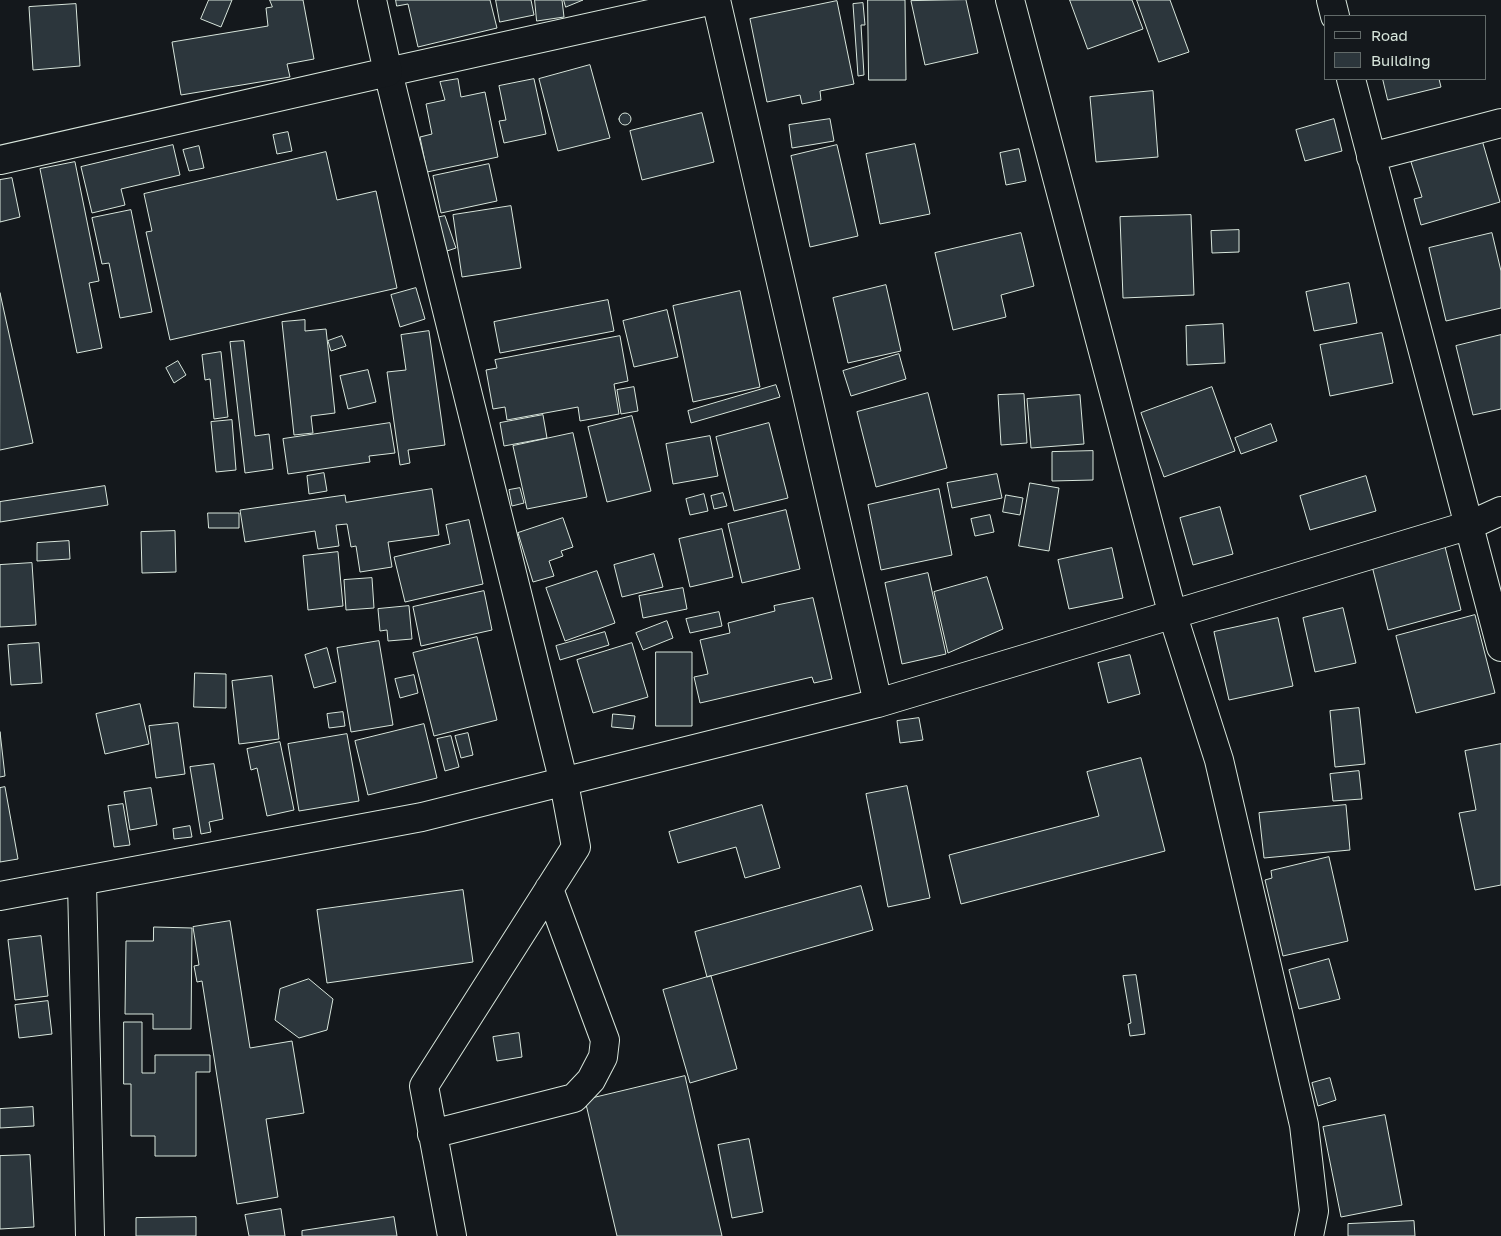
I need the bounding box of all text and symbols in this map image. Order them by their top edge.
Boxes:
legend [1324,15,1486,80]
text: Road [1371,26,1408,44]
text: Building [1371,51,1431,69]

